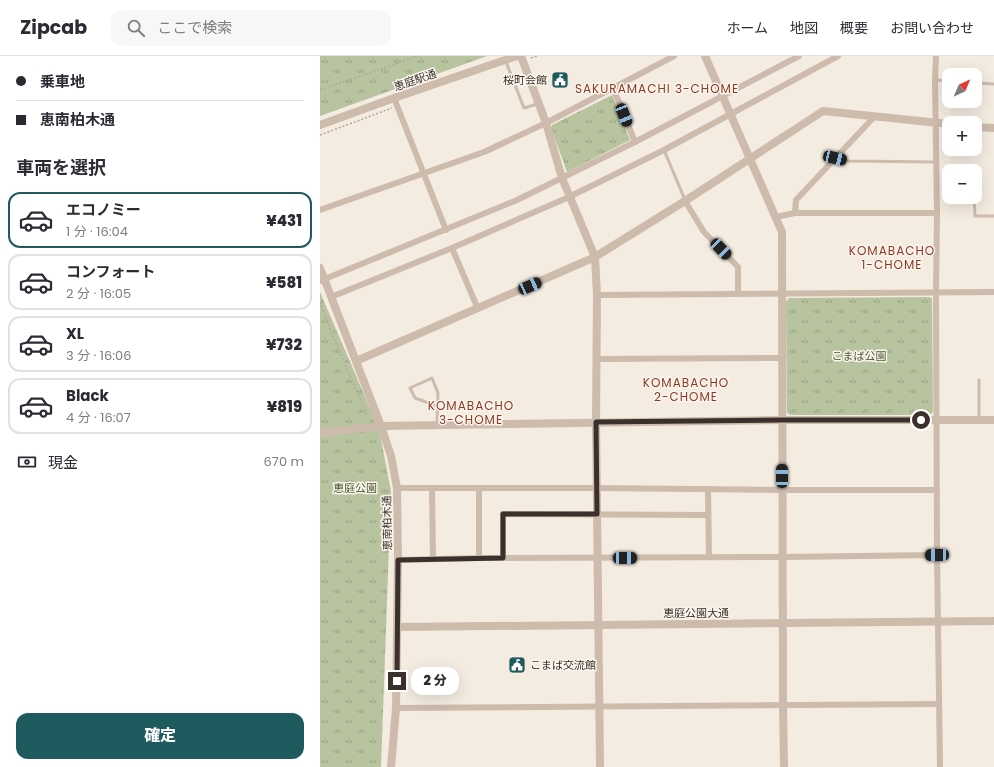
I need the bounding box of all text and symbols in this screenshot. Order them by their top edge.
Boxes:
search box [111,10,391,46]
text: Zipcab [20,14,87,41]
icon: search [125,17,147,39]
text: ここで検索 [157,17,232,38]
text: ホーム [726,18,768,38]
text: 地図 [790,18,818,38]
text: 概要 [840,18,868,38]
text: お問い合わせ [890,18,974,38]
street label: 恵庭駅通 [392,65,438,95]
north arrow [942,68,982,108]
map controls [942,68,982,204]
public building icon: 桜町会館 [550,70,570,90]
text: 乗車地 [40,71,85,92]
place label: 桜町会館 [503,72,547,88]
district label: SAKURAMACHI 3-CHOME [575,80,739,97]
car [614,102,634,128]
text: 恵南柏木通 [40,109,115,130]
button: + [942,116,982,156]
car [822,149,848,167]
text: 車両を選択 [16,155,106,180]
button: − [942,164,982,204]
text: エコノミー [66,199,141,220]
icon: car [18,202,54,238]
text: ¥431 [266,210,302,231]
text: 1 分 · 16:04 [66,222,128,241]
car [708,236,734,262]
district label: KOMABACHO 1-CHOME [849,242,935,273]
text: コンフォート [66,261,156,282]
icon: car [18,264,54,300]
text: ¥581 [266,272,302,293]
car [517,276,543,296]
text: 2 分 · 16:05 [66,284,131,303]
text: XL [66,323,84,344]
icon: car [18,326,54,362]
text: ¥732 [266,334,302,355]
text: 3 分 · 16:06 [66,346,131,365]
park label: こまば公園 [832,348,887,364]
district label: KOMABACHO 2-CHOME [643,374,729,405]
text: Black [66,385,109,406]
icon: car [18,388,54,424]
text: ¥819 [267,396,302,417]
district label: KOMABACHO 3-CHOME [428,397,514,428]
text: 4 分 · 16:07 [66,408,131,427]
route start [912,411,930,429]
icon: cash [16,451,38,473]
text: 現金 [48,452,78,473]
text: 670 m [264,452,304,471]
car [776,464,788,488]
park label: 恵庭公園 [333,480,377,496]
street label: 恵南柏木通 [379,495,395,551]
car [925,549,949,561]
car [613,552,637,564]
street label: 恵庭公園大通 [663,605,729,621]
public building icon: こまば交流館 [507,655,527,675]
place label: こまば交流館 [530,657,596,673]
callout: 2 分 [411,667,459,695]
text: 2 分 [424,671,446,690]
route end [388,672,406,690]
button: 確定 [16,713,304,759]

